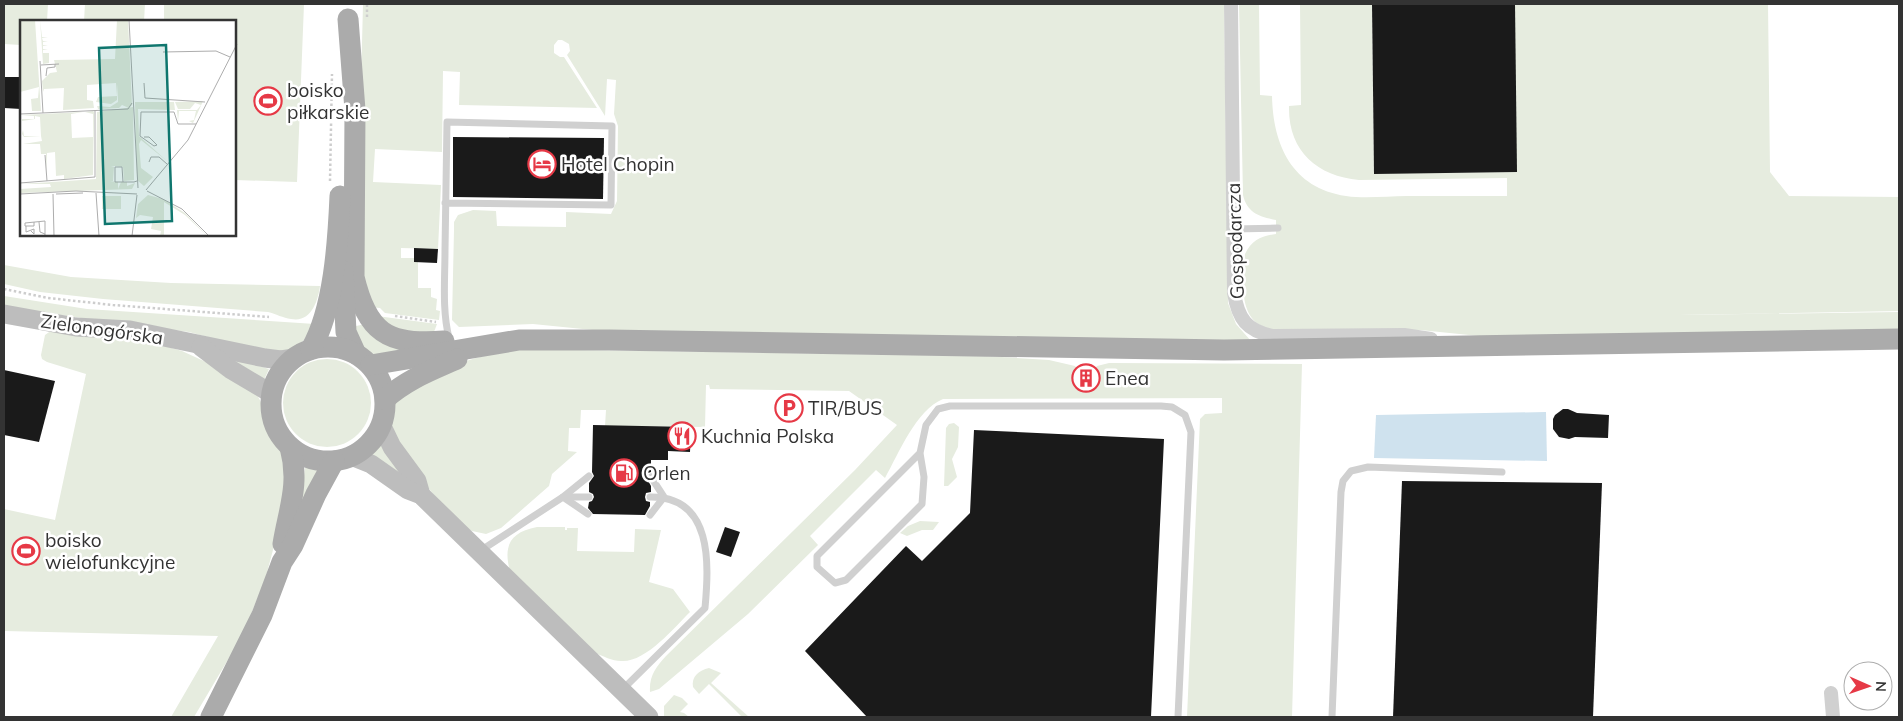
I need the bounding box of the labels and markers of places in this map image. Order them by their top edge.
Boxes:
place label: boisko piłkarskie [287,78,369,124]
sports icon: boisko piłkarskie [253,86,283,116]
hotel icon: Hotel Chopin [527,149,557,179]
place label: Hotel Chopin [561,152,675,176]
building icon: Enea [1071,363,1101,393]
place label: Enea [1105,366,1149,390]
parking icon: TIR/BUS [774,393,804,423]
place label: TIR/BUS [808,396,882,420]
restaurant icon: Kuchnia Polska [667,421,697,451]
place label: Kuchnia Polska [701,424,834,448]
fuel station icon: Orlen [609,458,639,488]
place label: Orlen [643,461,691,485]
place label: boisko wielofunkcyjne [45,528,175,574]
sports icon: boisko wielofunkcyjne [11,536,41,566]

